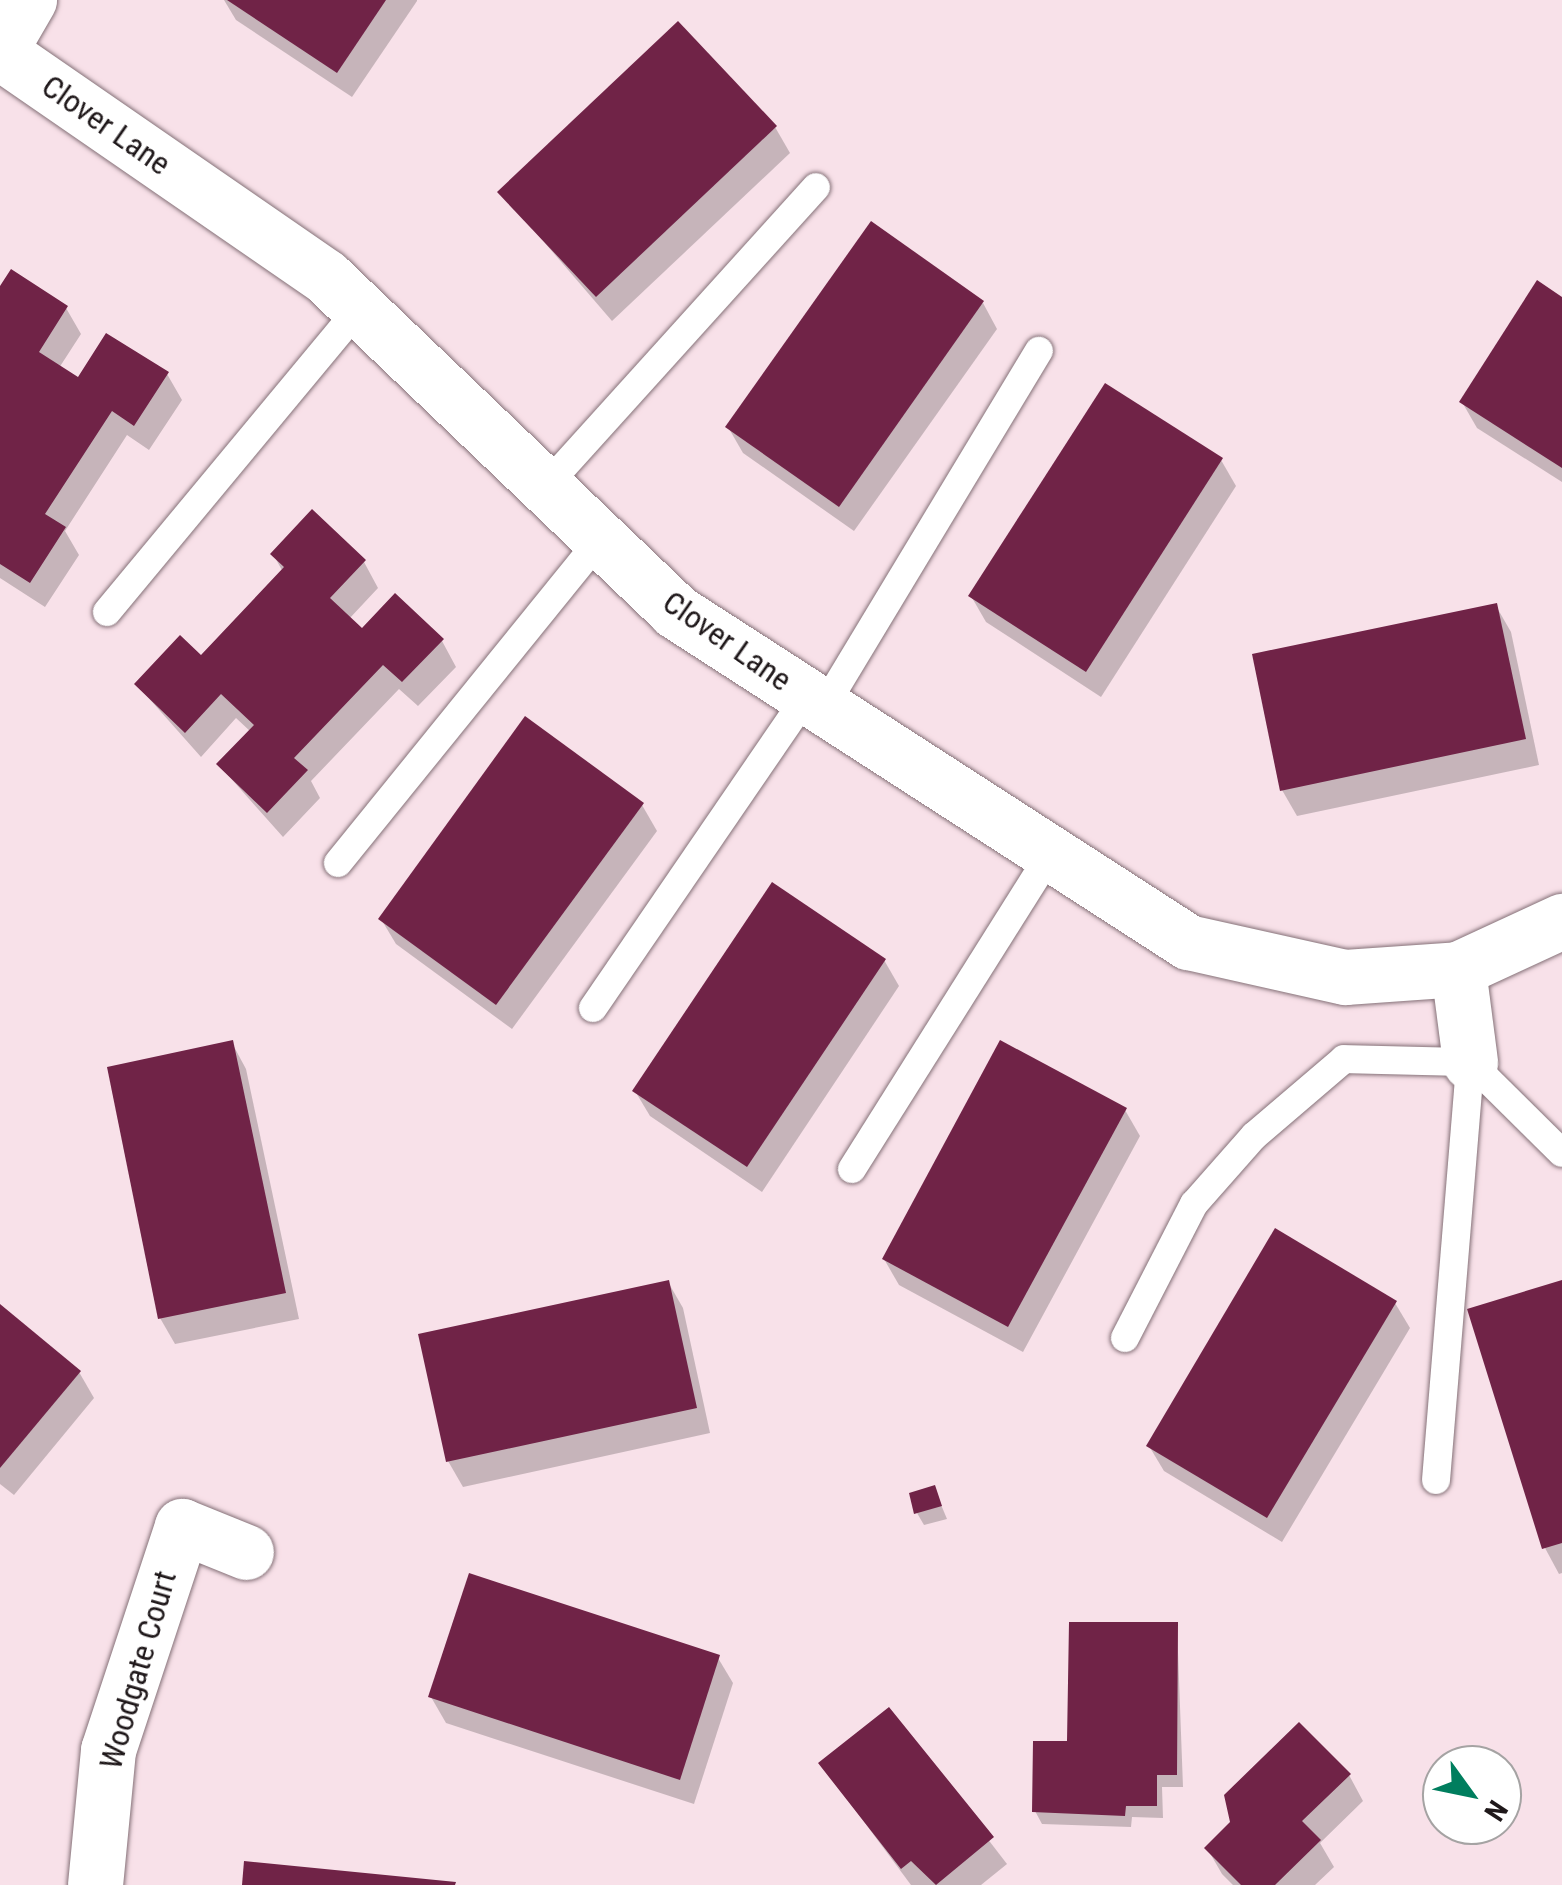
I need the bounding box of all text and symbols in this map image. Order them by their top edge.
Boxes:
street label: Clover Lane [34,67,178,183]
street label: Clover Lane [655,583,799,699]
street label: Woodgate Court [91,1566,185,1774]
north arrow [1422,1745,1522,1845]
text: N [1477,1794,1514,1827]

